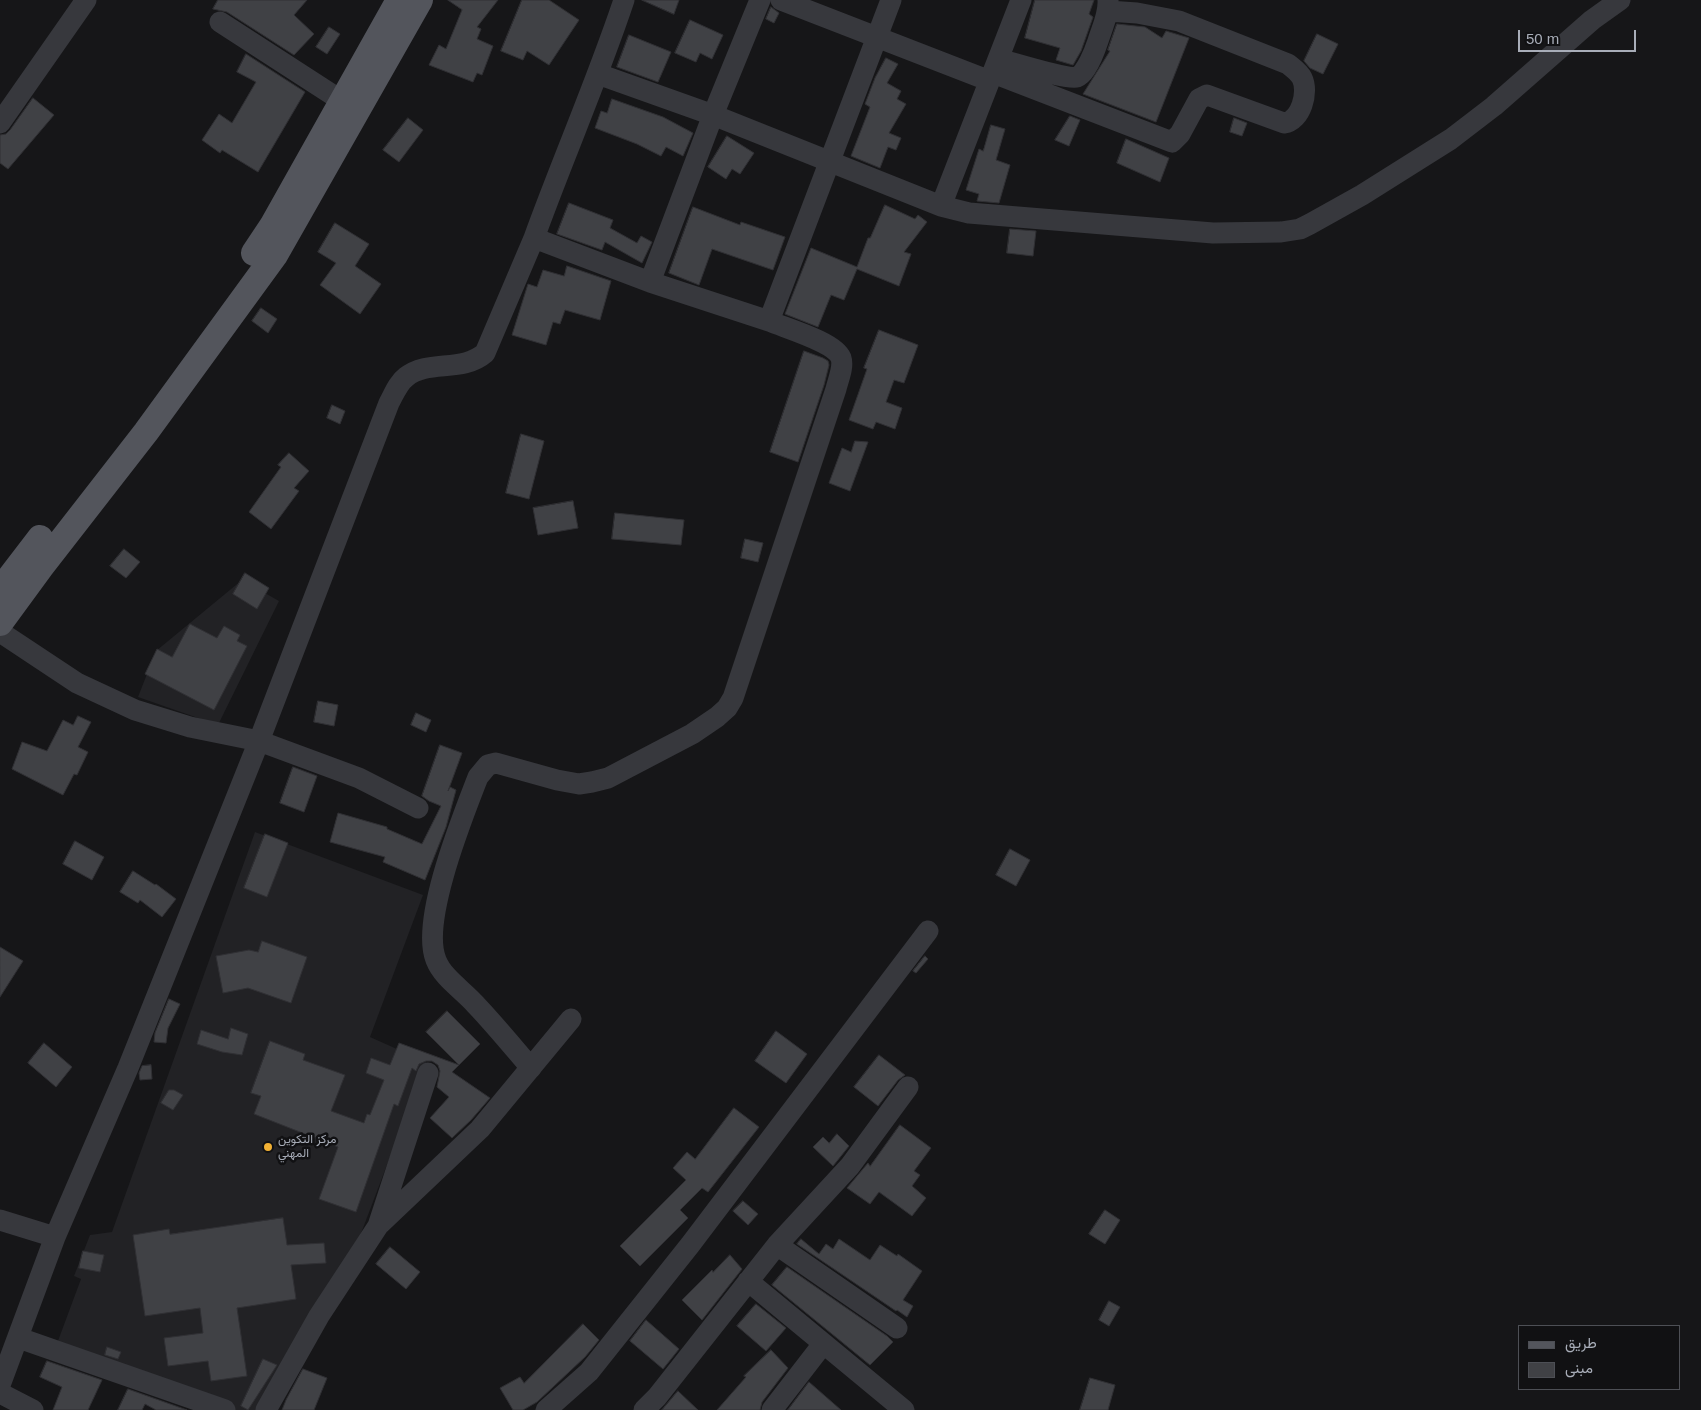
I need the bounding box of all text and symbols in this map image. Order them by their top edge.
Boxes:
scale bar [1521,20,1638,52]
text: 50 m [1526,30,1559,47]
place label: مركز التكوين المهني [278,1133,336,1161]
marker: مركز التكوين المهني [262,1141,274,1153]
legend [1518,1325,1681,1390]
text: طريق [1565,1334,1597,1351]
text: مبنى [1565,1359,1593,1376]

